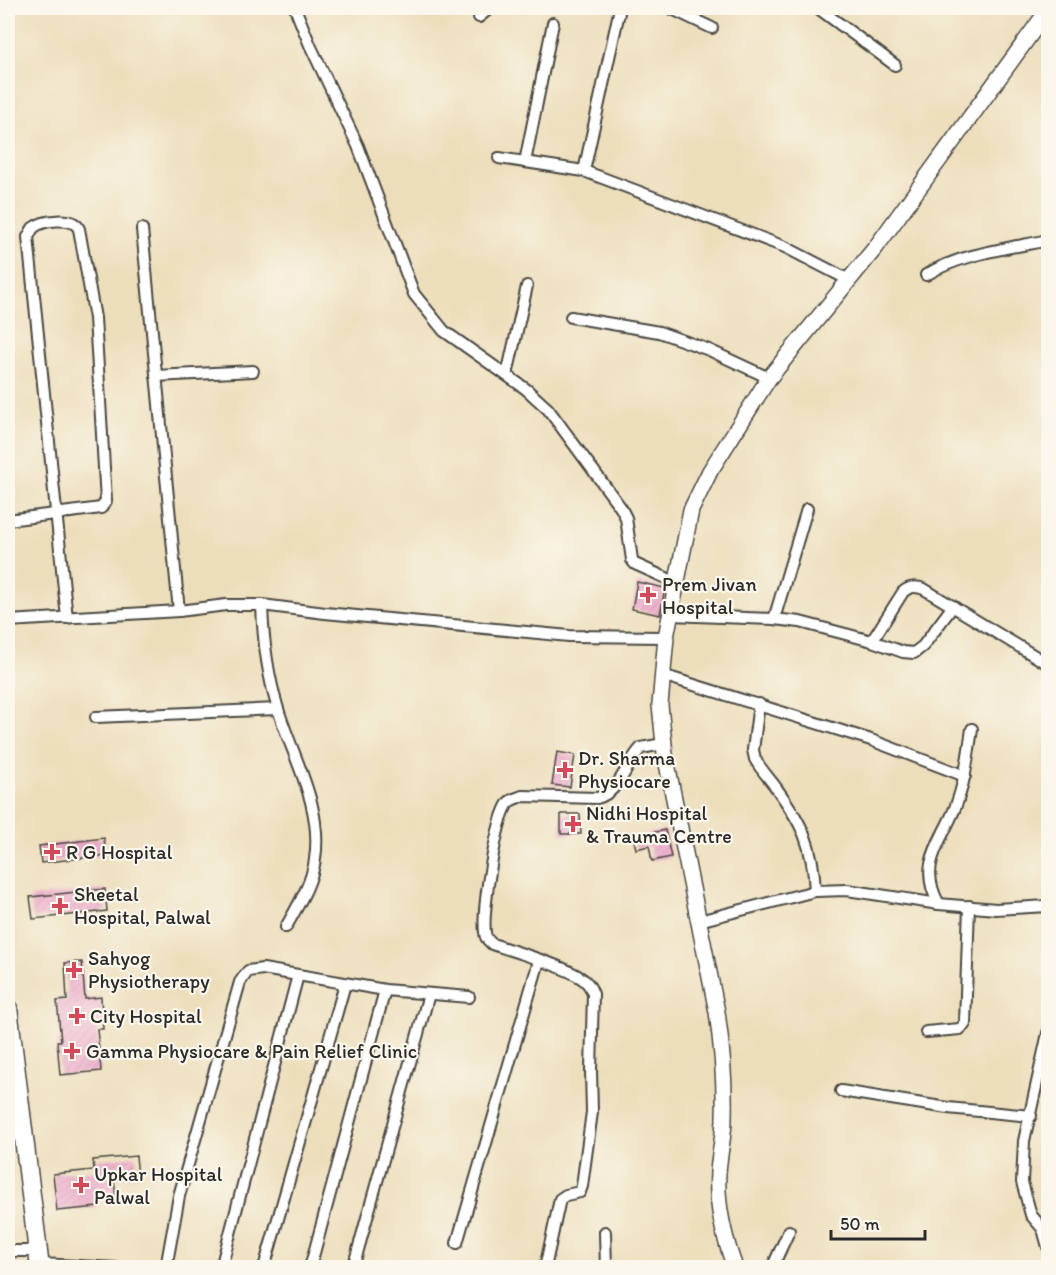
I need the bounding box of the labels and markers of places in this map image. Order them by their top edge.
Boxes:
place label: Prem Jivan Hospital [662,572,757,619]
marker: Prem Jivan Hospital [639,586,657,604]
place label: Dr. Sharma Physiocare [578,746,675,793]
marker: Dr. Sharma Physiocare [556,761,574,779]
place label: Nidhi Hospital & Trauma Centre [586,801,732,848]
marker: Nidhi Hospital & Trauma Centre [564,815,582,833]
place label: R G Hospital [66,840,173,864]
marker: R G Hospital [43,843,61,861]
place label: Sheetal Hospital, Palwal [74,882,211,929]
marker: Sheetal Hospital, Palwal [51,897,69,915]
place label: Sahyog Physiotherapy [88,946,210,993]
marker: Sahyog Physiotherapy [65,961,83,979]
place label: City Hospital [90,1004,202,1028]
marker: City Hospital [68,1007,86,1025]
place label: Gamma Physiocare & Pain Relief Clinic [86,1039,417,1063]
marker: Gamma Physiocare & Pain Relief Clinic [63,1042,81,1060]
place label: Upkar Hospital Palwal [94,1162,223,1209]
marker: Upkar Hospital Palwal [72,1176,90,1194]

